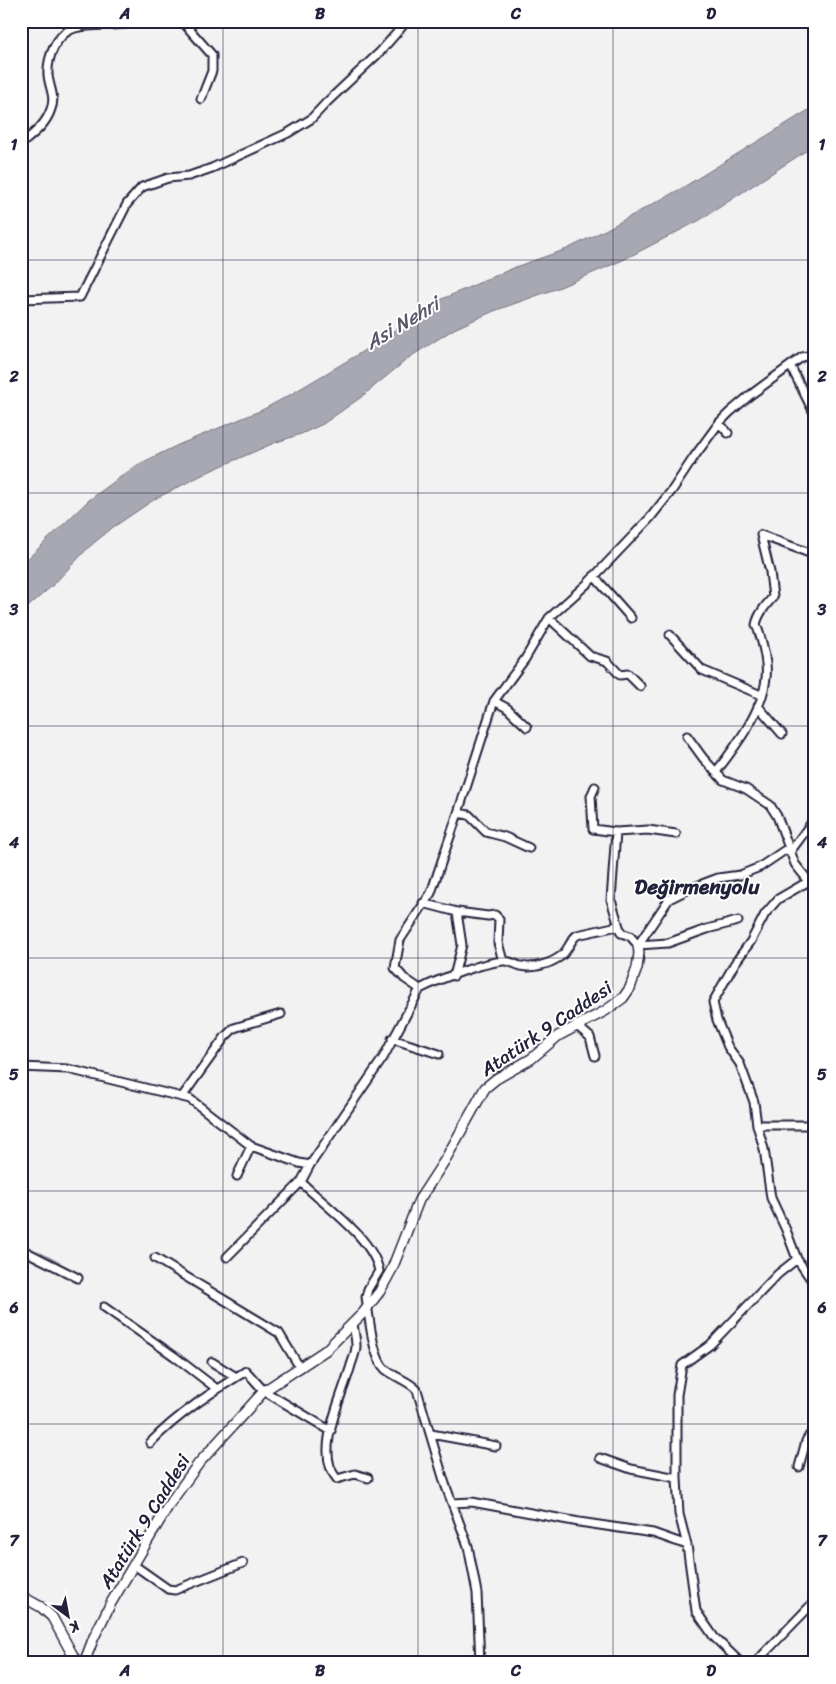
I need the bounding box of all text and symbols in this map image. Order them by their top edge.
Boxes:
text: A [119,0,130,28]
text: B [315,0,326,28]
text: C [510,0,522,28]
text: D [706,0,716,28]
text: 1 [11,130,18,159]
text: 1 [819,130,826,159]
water label: Asi Nehri [358,286,449,360]
text: 2 [8,362,19,391]
text: 2 [816,362,827,391]
text: 3 [9,595,19,624]
text: 3 [817,595,827,624]
text: 4 [8,828,19,857]
text: 4 [816,828,827,857]
district label: Değirmenyolu [635,868,760,906]
street label: Atatürk 9 Caddesi [473,971,620,1086]
text: 5 [9,1060,19,1089]
text: 5 [817,1060,827,1089]
text: 6 [8,1293,19,1322]
text: 6 [816,1293,827,1322]
street label: Atatürk 9 Caddesi [89,1447,199,1596]
text: 7 [9,1526,20,1555]
text: 7 [817,1526,828,1555]
north arrow [42,1592,92,1642]
text: K [63,1613,86,1640]
text: A [119,1656,130,1684]
text: B [315,1656,326,1684]
text: C [510,1656,522,1684]
text: D [706,1656,716,1684]

